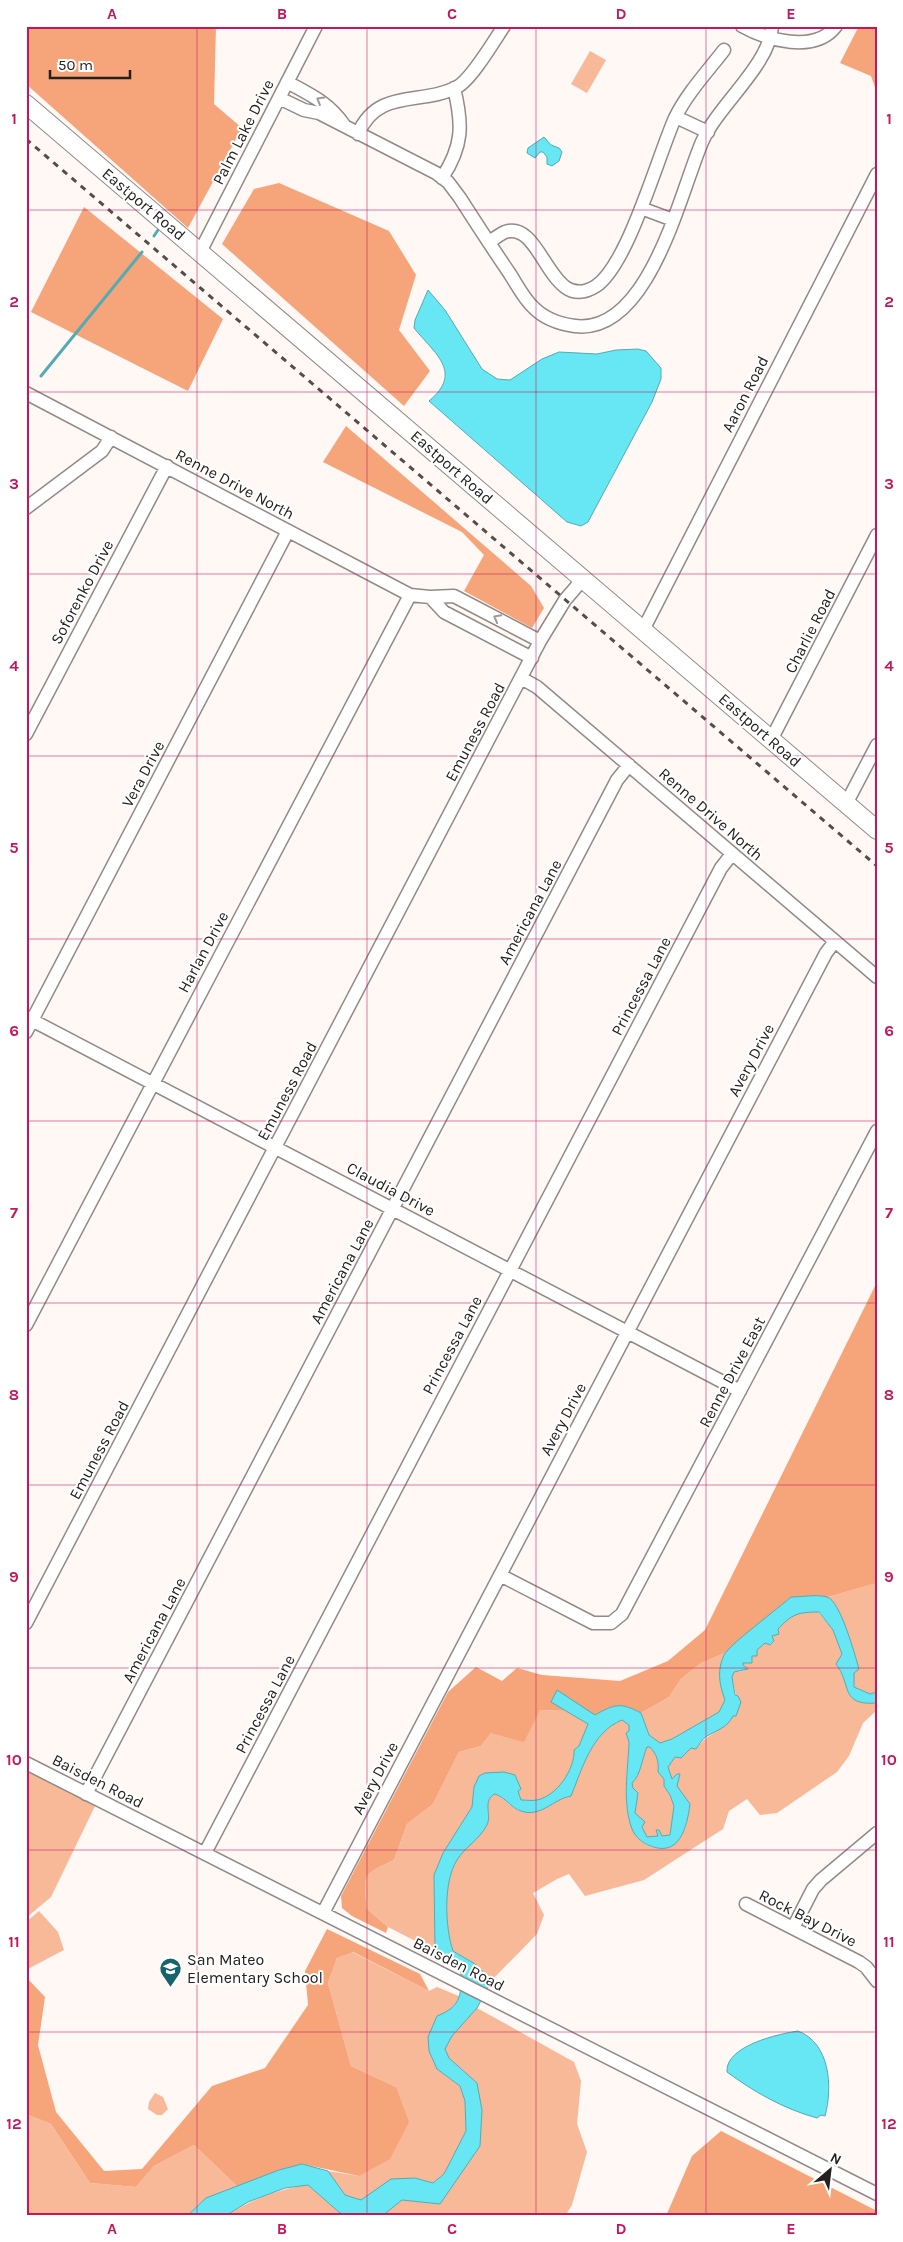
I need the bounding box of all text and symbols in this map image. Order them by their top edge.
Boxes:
text: A [107,4,117,23]
text: B [277,4,287,23]
text: C [447,4,457,23]
text: D [616,4,627,23]
text: E [786,4,796,23]
scale bar [50,48,130,80]
text: 50 m [58,56,93,74]
street label: Palm Lake Drive [208,76,278,188]
one-way arrow [317,97,326,107]
text: 1 [11,109,17,128]
text: 1 [886,109,892,128]
street label: Eastport Road [99,164,189,244]
text: 2 [9,292,19,311]
text: 2 [884,292,894,311]
street label: Aaron Road [718,353,772,435]
street label: Eastport Road [407,426,497,508]
street label: Renne Drive North [172,445,298,523]
text: 3 [9,474,19,493]
text: 3 [884,474,894,493]
street label: Soforenko Drive [47,537,117,647]
street label: Charlie Road [781,586,839,676]
one-way arrow [493,615,502,625]
text: 4 [9,656,19,675]
text: 4 [884,656,894,675]
street label: Emuness Road [441,679,509,785]
street label: Eastport Road [715,689,805,771]
street label: Vera Drive [118,738,168,810]
street label: Renne Drive North [655,764,767,864]
text: 5 [9,838,19,857]
text: 5 [884,838,894,857]
street label: Americana Lane [494,856,566,968]
street label: Harlan Drive [174,908,232,996]
street label: Princessa Lane [607,933,675,1039]
street label: Avery Drive [724,1020,778,1100]
text: 6 [9,1021,19,1040]
text: 6 [884,1021,894,1040]
street label: Emuness Road [253,1038,321,1144]
street label: Claudia Drive [344,1158,438,1220]
text: 7 [10,1203,18,1222]
text: 7 [885,1203,893,1222]
street label: Americana Lane [306,1215,378,1327]
street label: Princessa Lane [418,1292,486,1398]
street label: Renne Drive East [695,1313,769,1431]
street label: Avery Drive [536,1379,590,1459]
text: 8 [9,1385,19,1404]
text: 8 [884,1385,894,1404]
street label: Emuness Road [65,1397,133,1503]
text: 9 [9,1567,19,1586]
text: 9 [884,1567,894,1586]
street label: Americana Lane [118,1574,190,1686]
street label: Princessa Lane [231,1651,299,1757]
street label: Avery Drive [348,1738,402,1818]
text: 10 [6,1750,22,1769]
street label: Baisden Road [49,1750,147,1812]
text: 10 [881,1750,897,1769]
street label: Rock Bay Drive [756,1885,860,1951]
text: 11 [8,1932,20,1951]
text: 11 [883,1932,895,1951]
street label: Baisden Road [410,1933,508,1995]
place label: San Mateo Elementary School [187,1950,323,1987]
school or university icon: San Mateo Elementary School [159,1956,183,1987]
text: 12 [6,2114,22,2133]
text: 12 [881,2114,897,2133]
north arrow [806,2144,856,2194]
text: N [827,2149,844,2169]
text: A [107,2219,117,2238]
text: B [277,2219,287,2238]
text: C [447,2219,457,2238]
text: D [616,2219,627,2238]
text: E [786,2219,796,2238]

